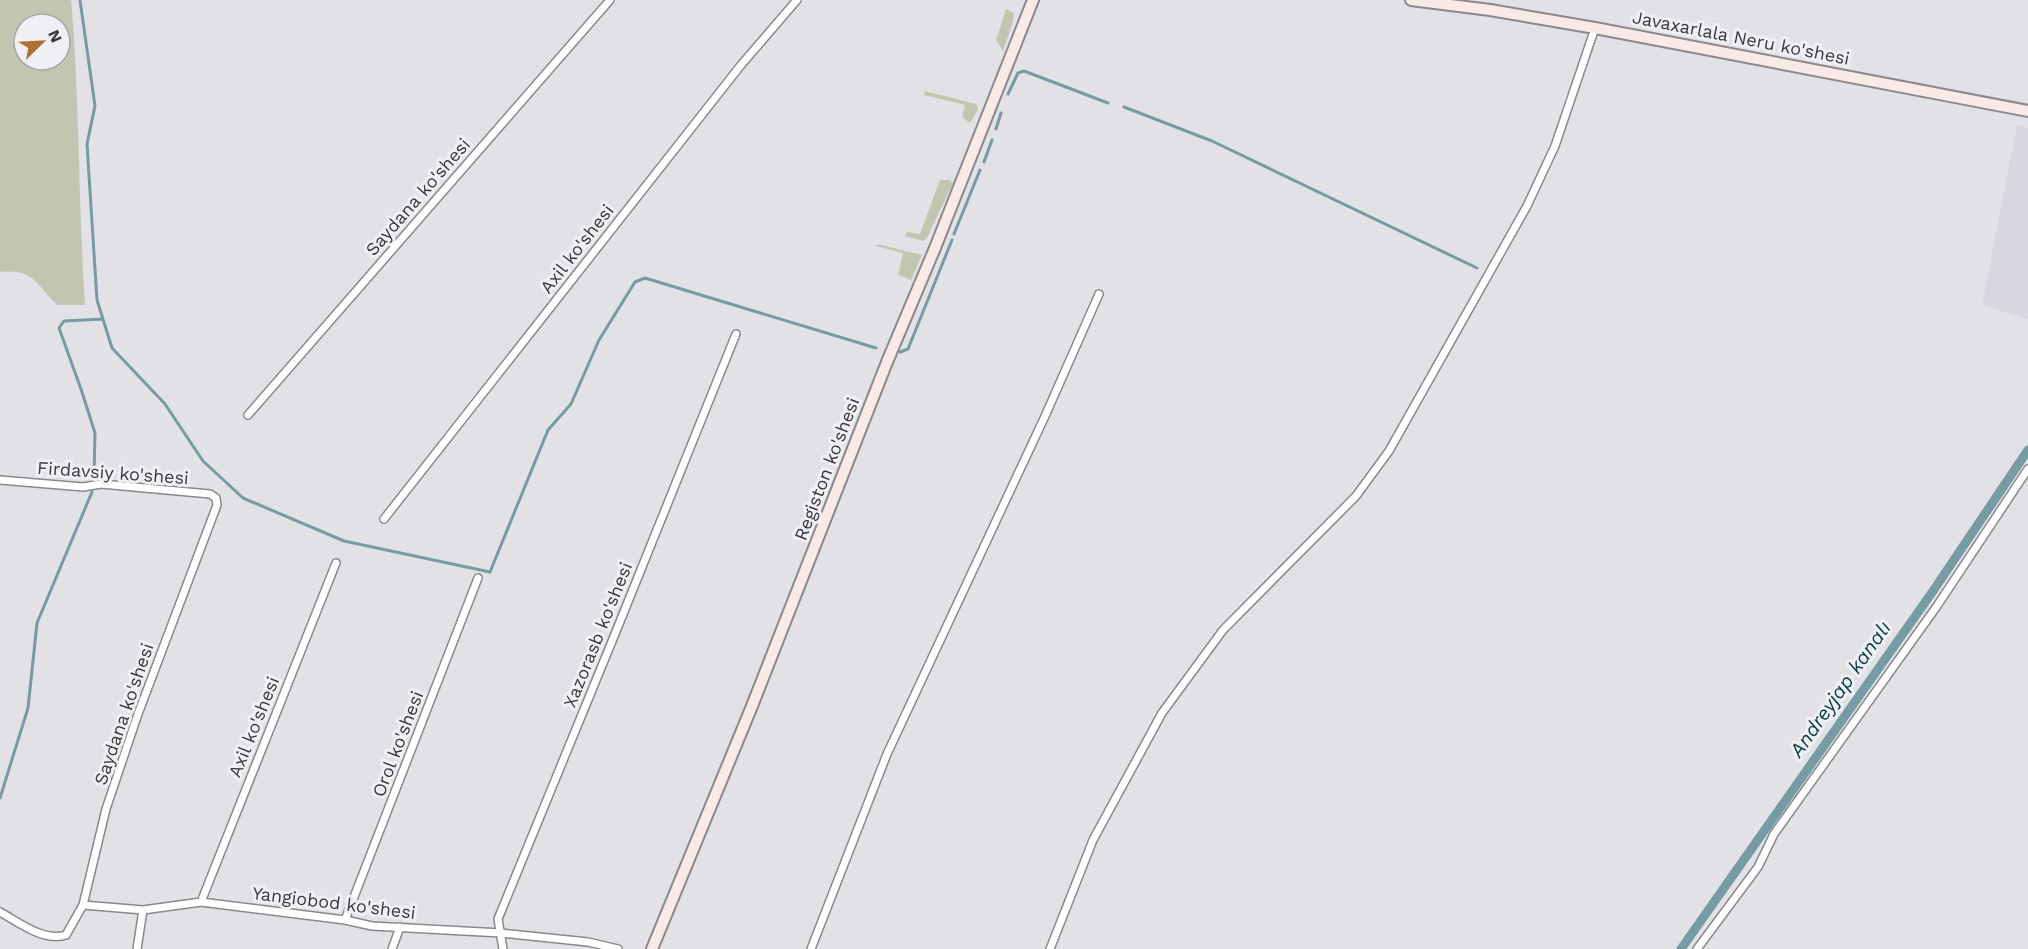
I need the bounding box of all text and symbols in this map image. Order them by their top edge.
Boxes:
street label: Javaxarlala Neru ko'shesi [1631,6,1851,69]
north arrow [12,12,72,72]
text: N [44,27,66,45]
street label: Saydana ko'shesi [361,134,474,260]
street label: Axil ko'shesi [535,200,618,297]
street label: Registon ko'shesi [790,394,863,543]
street label: Firdavsiy ko'shesi [36,457,190,488]
street label: Xazorasb ko'shesi [559,559,636,711]
water label: Andreyjap kanalı [1784,616,1896,762]
street label: Saydana ko'shesi [89,640,158,787]
street label: Axil ko'shesi [224,673,283,780]
street label: Orol ko'shesi [368,688,427,800]
street label: Yangiobod ko'shesi [251,882,417,923]

